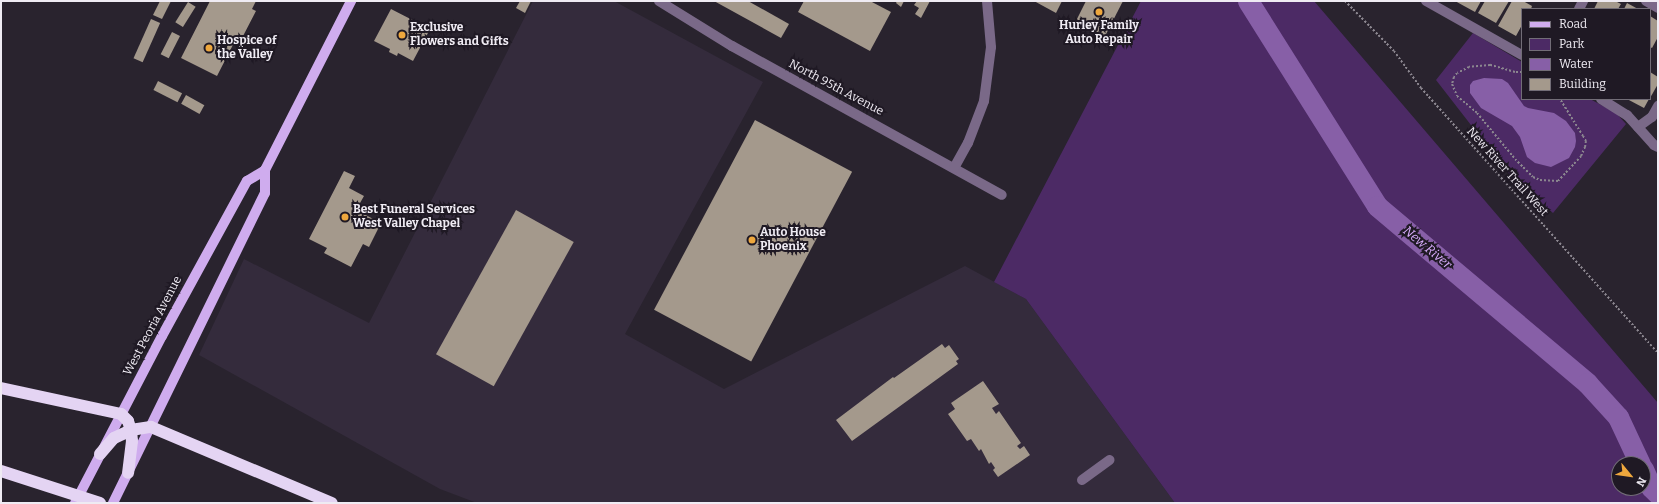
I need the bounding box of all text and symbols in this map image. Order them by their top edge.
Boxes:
marker: Hurley Family Auto Repair [1094,7,1104,17]
legend [1521,8,1651,100]
text: Road [1559,17,1587,31]
place label: Hurley Family Auto Repair [1059,19,1139,47]
place label: Exclusive Flowers and Gifts [410,21,509,49]
marker: Exclusive Flowers and Gifts [397,30,407,40]
place label: Hospice of the Valley [217,34,276,62]
text: Park [1559,37,1584,51]
marker: Hospice of the Valley [204,43,214,53]
street label: North 95th Avenue [786,57,886,119]
text: Water [1559,57,1593,71]
text: Building [1559,77,1606,91]
street label: New River Trail West [1463,125,1551,219]
place label: Best Funeral Services West Valley Chapel [353,203,475,231]
marker: Best Funeral Services West Valley Chapel [340,212,350,222]
water label: New River [1400,223,1454,273]
place label: Auto House Phoenix [760,226,826,254]
marker: Auto House Phoenix [747,235,757,245]
street label: West Peoria Avenue [121,274,185,378]
north arrow [1611,456,1651,496]
text: N [1633,475,1649,488]

